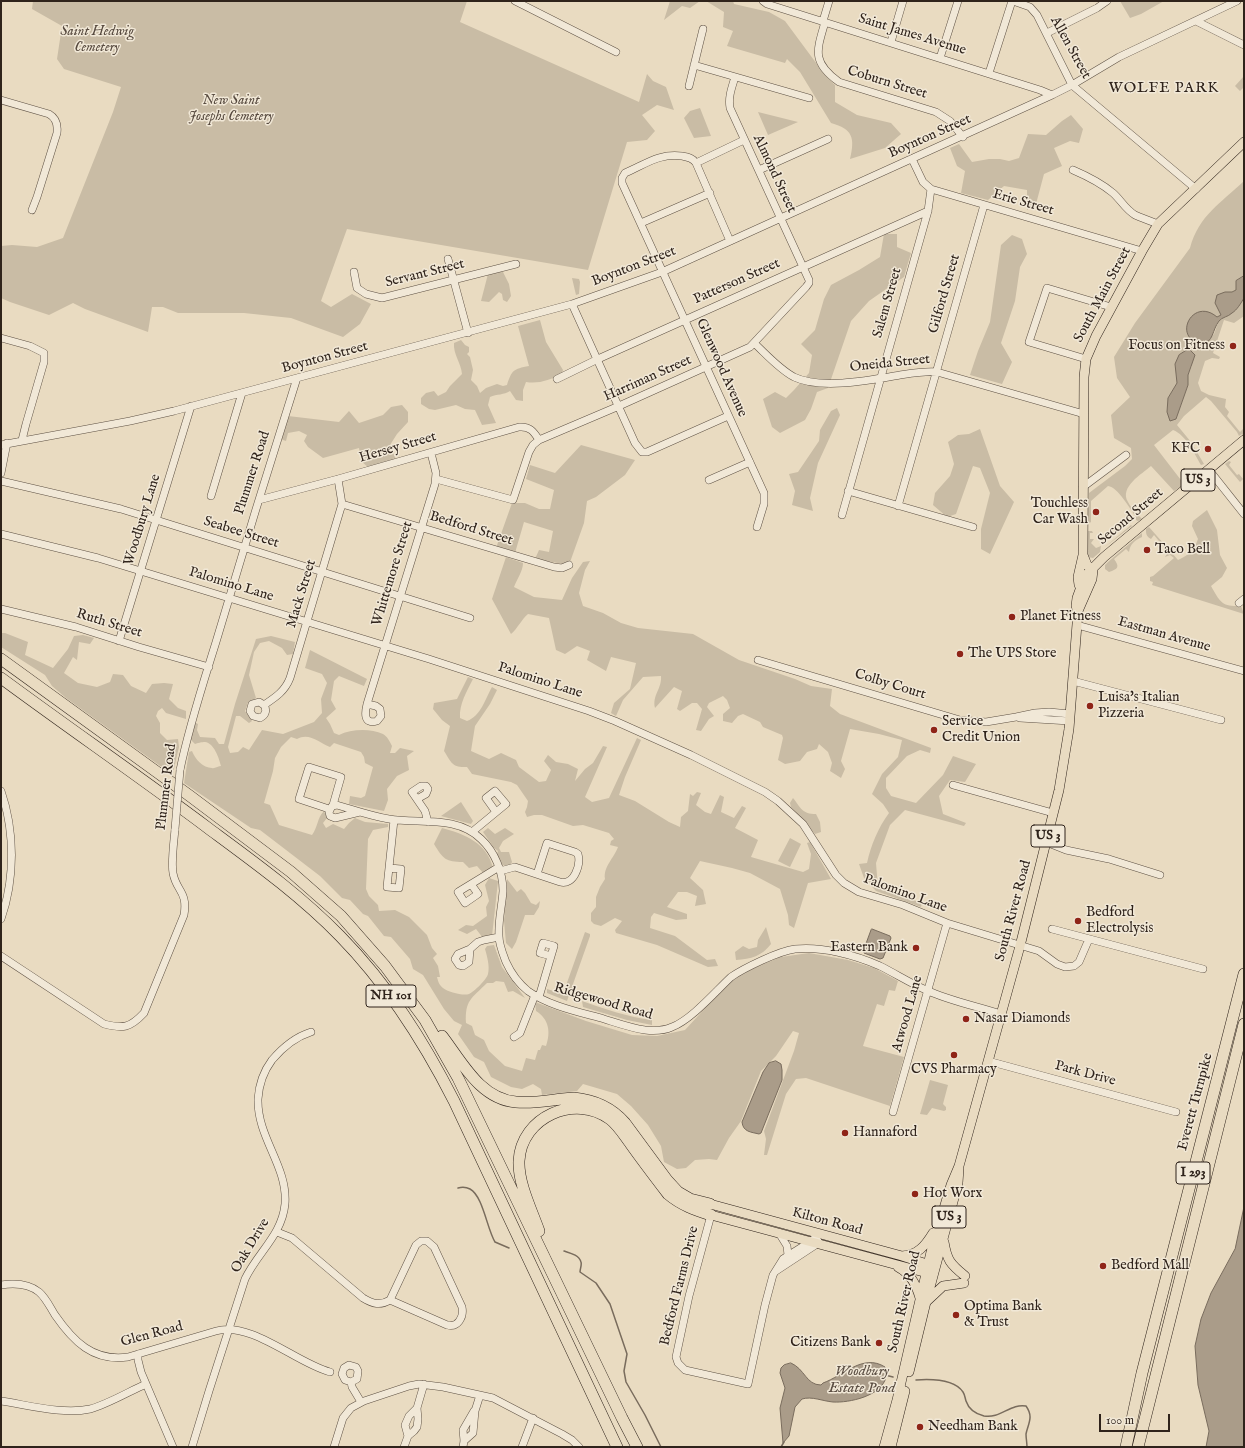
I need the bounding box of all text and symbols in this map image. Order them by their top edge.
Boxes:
street label: Saint James Avenue [856,11,968,59]
street label: Allen Street [1046,14,1094,82]
park label: Saint Hedwig Cemetery [60,24,134,56]
street label: Coburn Street [845,63,929,103]
district label: WOLFE PARK [1109,80,1219,98]
park label: New Saint Josephs Cemetery [189,93,273,126]
street label: Boynton Street [886,111,974,163]
street label: Almond Street [749,132,799,216]
street label: Erie Street [991,186,1055,220]
street label: Boynton Street [590,243,678,291]
street label: South Main Street [1071,244,1135,346]
street label: Gilford Street [926,252,964,336]
street label: Patterson Street [691,255,783,309]
street label: Servant Street [384,256,466,292]
street label: Salem Street [870,266,906,340]
street label: Glenwood Avenue [692,316,750,420]
street label: Boynton Street [280,338,370,378]
place label: Focus on Fitness [1128,338,1225,354]
marker: Focus on Fitness [1228,341,1238,351]
street label: Oneida Street [849,351,931,377]
street label: Harriman Street [602,352,694,406]
street label: Plummer Road [232,429,274,517]
street label: Hersey Street [357,429,439,467]
place label: KFC [1171,441,1200,457]
marker: KFC [1203,444,1213,454]
road number: US 3 [1181,469,1215,491]
street label: Woodbury Lane [121,472,165,568]
street label: Second Street [1095,485,1167,549]
place label: Touchless Car Wash [1031,496,1088,528]
marker: Touchless Car Wash [1091,507,1101,517]
street label: Bedford Street [427,508,515,550]
street label: Seabee Street [201,514,281,552]
street label: Whittemore Street [369,520,417,628]
place label: Taco Bell [1155,542,1210,558]
marker: Taco Bell [1142,545,1152,555]
street label: Mack Street [284,558,320,630]
street label: Palomino Lane [187,564,275,606]
street label: Ruth Street [74,606,144,642]
place label: Planet Fitness [1020,609,1101,625]
marker: Planet Fitness [1007,612,1017,622]
street label: Eastman Avenue [1116,614,1212,656]
place label: The UPS Store [968,646,1056,662]
marker: The UPS Store [955,649,965,659]
street label: Palomino Lane [496,659,584,703]
street label: Colby Court [852,666,928,704]
place label: Luisa's Italian Pizzeria [1098,690,1180,722]
marker: Luisa's Italian Pizzeria [1085,701,1095,711]
place label: Service Credit Union [942,714,1020,746]
marker: Service Credit Union [929,725,939,735]
street label: Plummer Road [153,743,181,831]
road number: US 3 [1031,825,1065,847]
street label: South River Road [992,859,1036,963]
street label: Palomino Lane [861,871,949,917]
place label: Bedford Electrolysis [1086,905,1153,938]
marker: Bedford Electrolysis [1073,916,1083,926]
place label: Eastern Bank [830,940,908,956]
marker: Eastern Bank [911,943,921,953]
street label: Atwood Lane [889,974,927,1054]
street label: Ridgewood Road [552,980,654,1024]
road number: NH 101 [366,985,416,1007]
place label: Nasar Diamonds [974,1011,1070,1027]
marker: Nasar Diamonds [961,1014,971,1024]
marker: CVS Pharmacy [949,1050,959,1060]
street label: Everett Turnpike [1175,1051,1217,1153]
street label: Park Drive [1053,1058,1117,1090]
place label: CVS Pharmacy [911,1062,997,1078]
place label: Hannaford [853,1125,917,1141]
marker: Hannaford [840,1128,850,1138]
road number: I 293 [1176,1162,1210,1184]
place label: Hot Worx [923,1186,982,1202]
marker: Hot Worx [910,1189,920,1199]
street label: Kilton Road [790,1205,864,1239]
road number: US 3 [932,1206,966,1228]
street label: Oak Drive [228,1216,274,1276]
street label: Bedford Farms Drive [657,1224,703,1348]
street label: South River Road [885,1249,925,1355]
place label: Bedford Mall [1111,1258,1189,1274]
marker: Bedford Mall [1098,1261,1108,1271]
place label: Optima Bank & Trust [964,1299,1042,1332]
marker: Optima Bank & Trust [951,1310,961,1320]
street label: Glen Road [119,1319,185,1351]
place label: Citizens Bank [790,1335,871,1351]
marker: Citizens Bank [874,1338,884,1348]
water label: Woodbury Estate Pond [829,1363,895,1398]
scale bar [1101,1406,1172,1432]
text: 100 m [1106,1413,1134,1428]
place label: Needham Bank [928,1419,1018,1435]
marker: Needham Bank [915,1422,925,1432]

